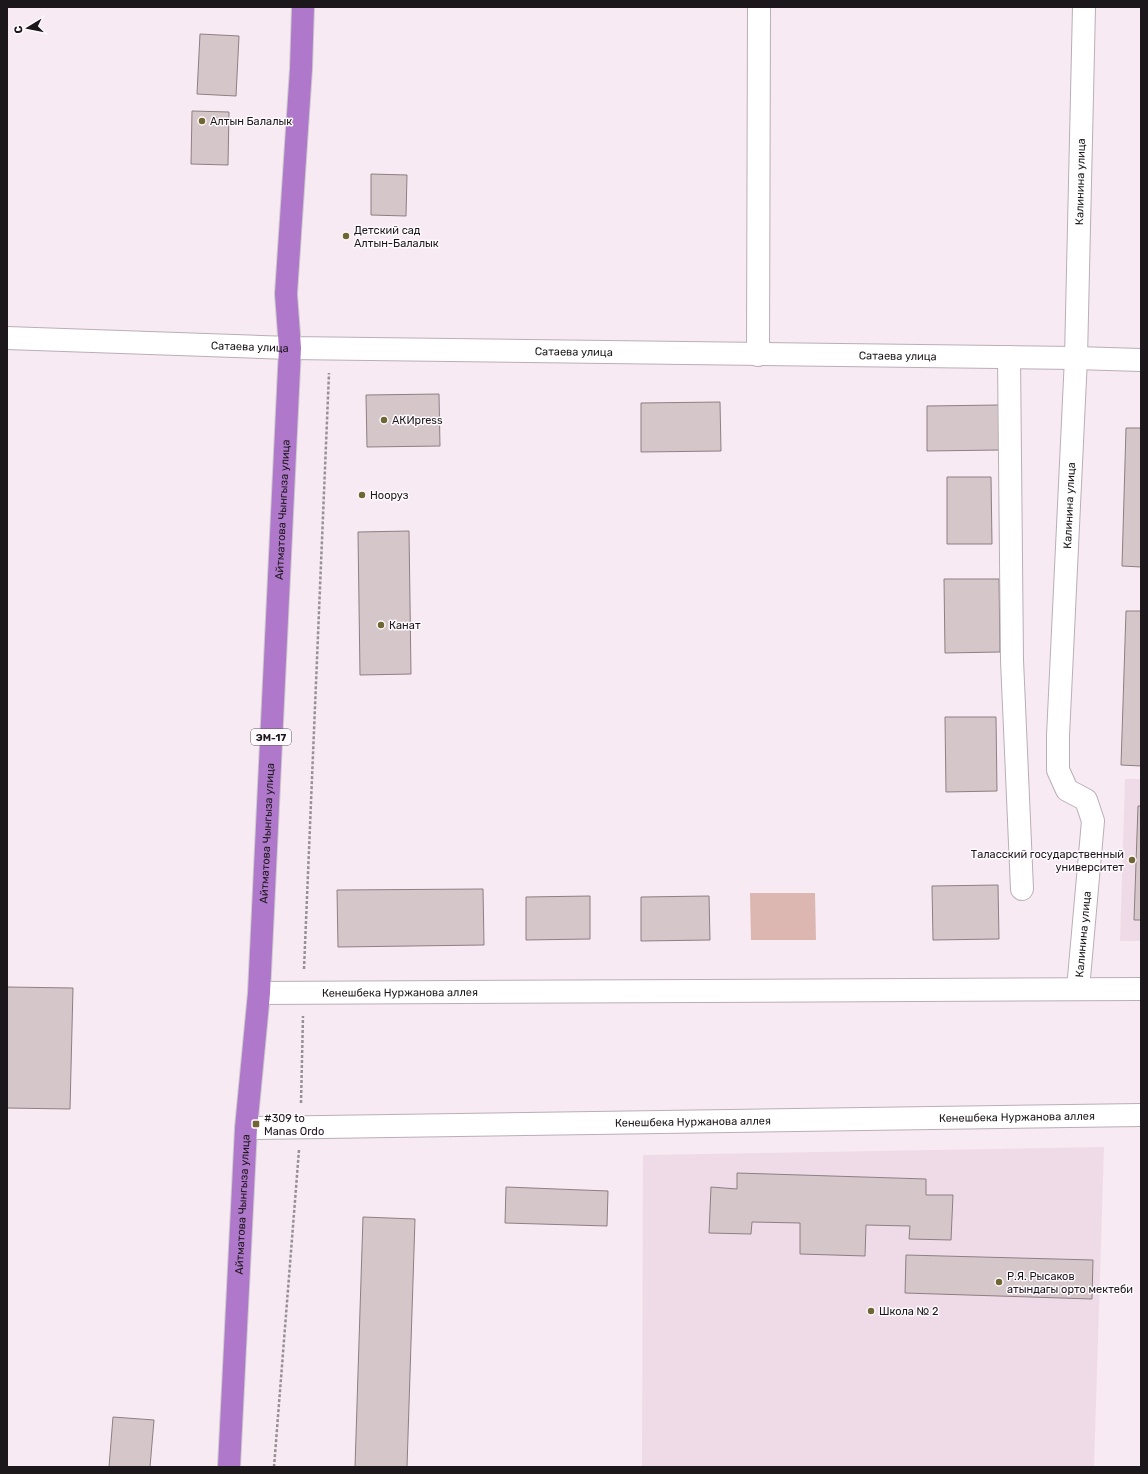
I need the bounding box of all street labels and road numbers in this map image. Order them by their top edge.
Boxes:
street label: Калинина улица [1073,138,1088,225]
street label: Сатаева улица [211,339,289,355]
street label: Сатаева улица [535,345,613,359]
street label: Сатаева улица [859,349,937,363]
street label: Айтматова Чынгыза улица [273,439,293,580]
street label: Калинина улица [1061,462,1078,549]
road number: ЭМ-17 [251,729,291,745]
street label: Айтматова Чынгыза улица [257,763,277,904]
street label: Калинина улица [1073,890,1094,978]
street label: Кенешбека Нуржанова аллея [322,986,478,1000]
street label: Кенешбека Нуржанова аллея [939,1110,1095,1125]
street label: Кенешбека Нуржанова аллея [615,1114,771,1130]
street label: Айтматова Чынгыза улица [233,1134,253,1275]

